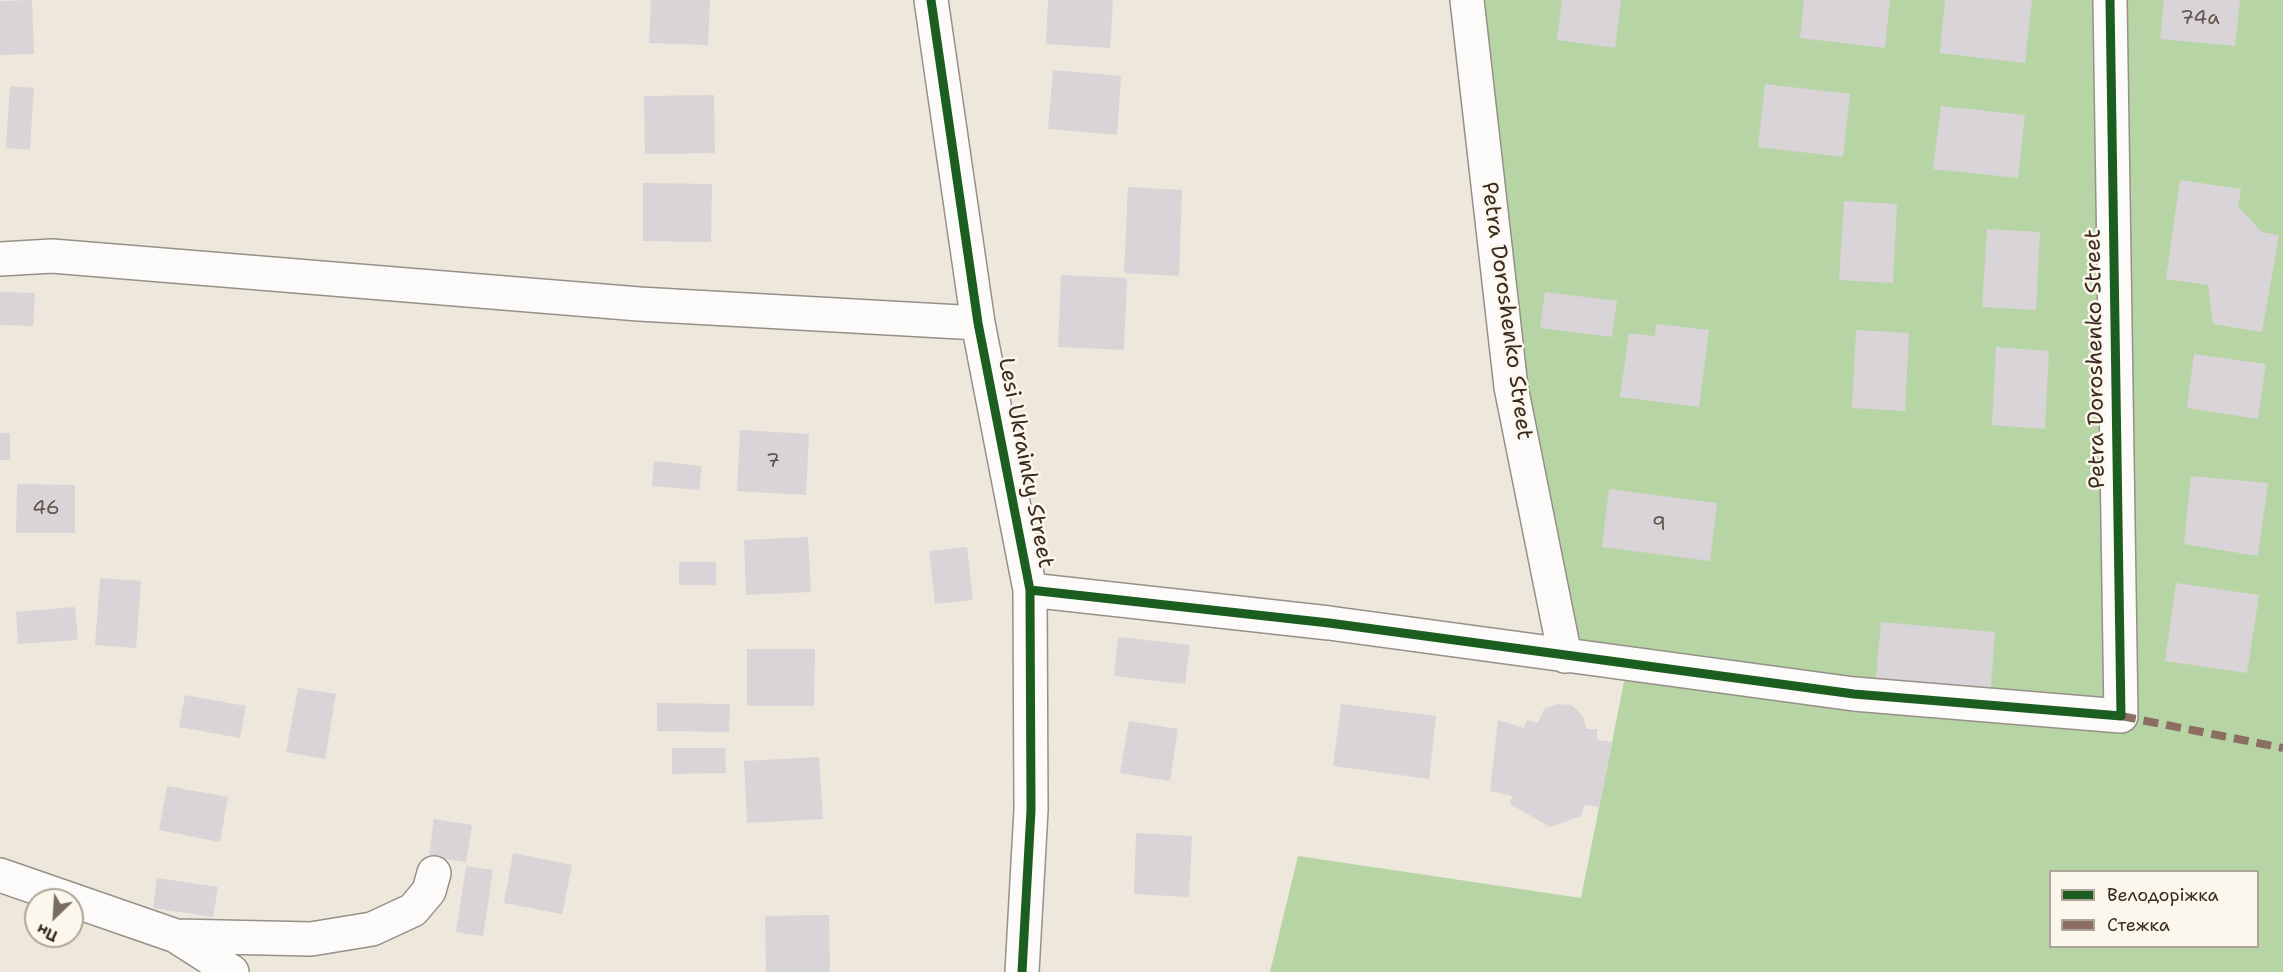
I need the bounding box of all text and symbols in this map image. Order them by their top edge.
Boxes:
house number: 74а [2180,7,2220,31]
street label: Petra Doroshenko Street [1475,180,1537,442]
street label: Petra Doroshenko Street [2081,229,2111,489]
street label: Lesi Ukrainky Street [992,356,1058,570]
house number: 7 [766,450,780,474]
house number: 46 [32,497,60,521]
house number: 9 [1652,513,1666,537]
legend [2049,870,2259,948]
text: Велодоріжка [2107,883,2219,907]
north arrow [24,888,84,948]
text: Стежка [2107,913,2170,937]
text: Пн [33,919,61,947]

